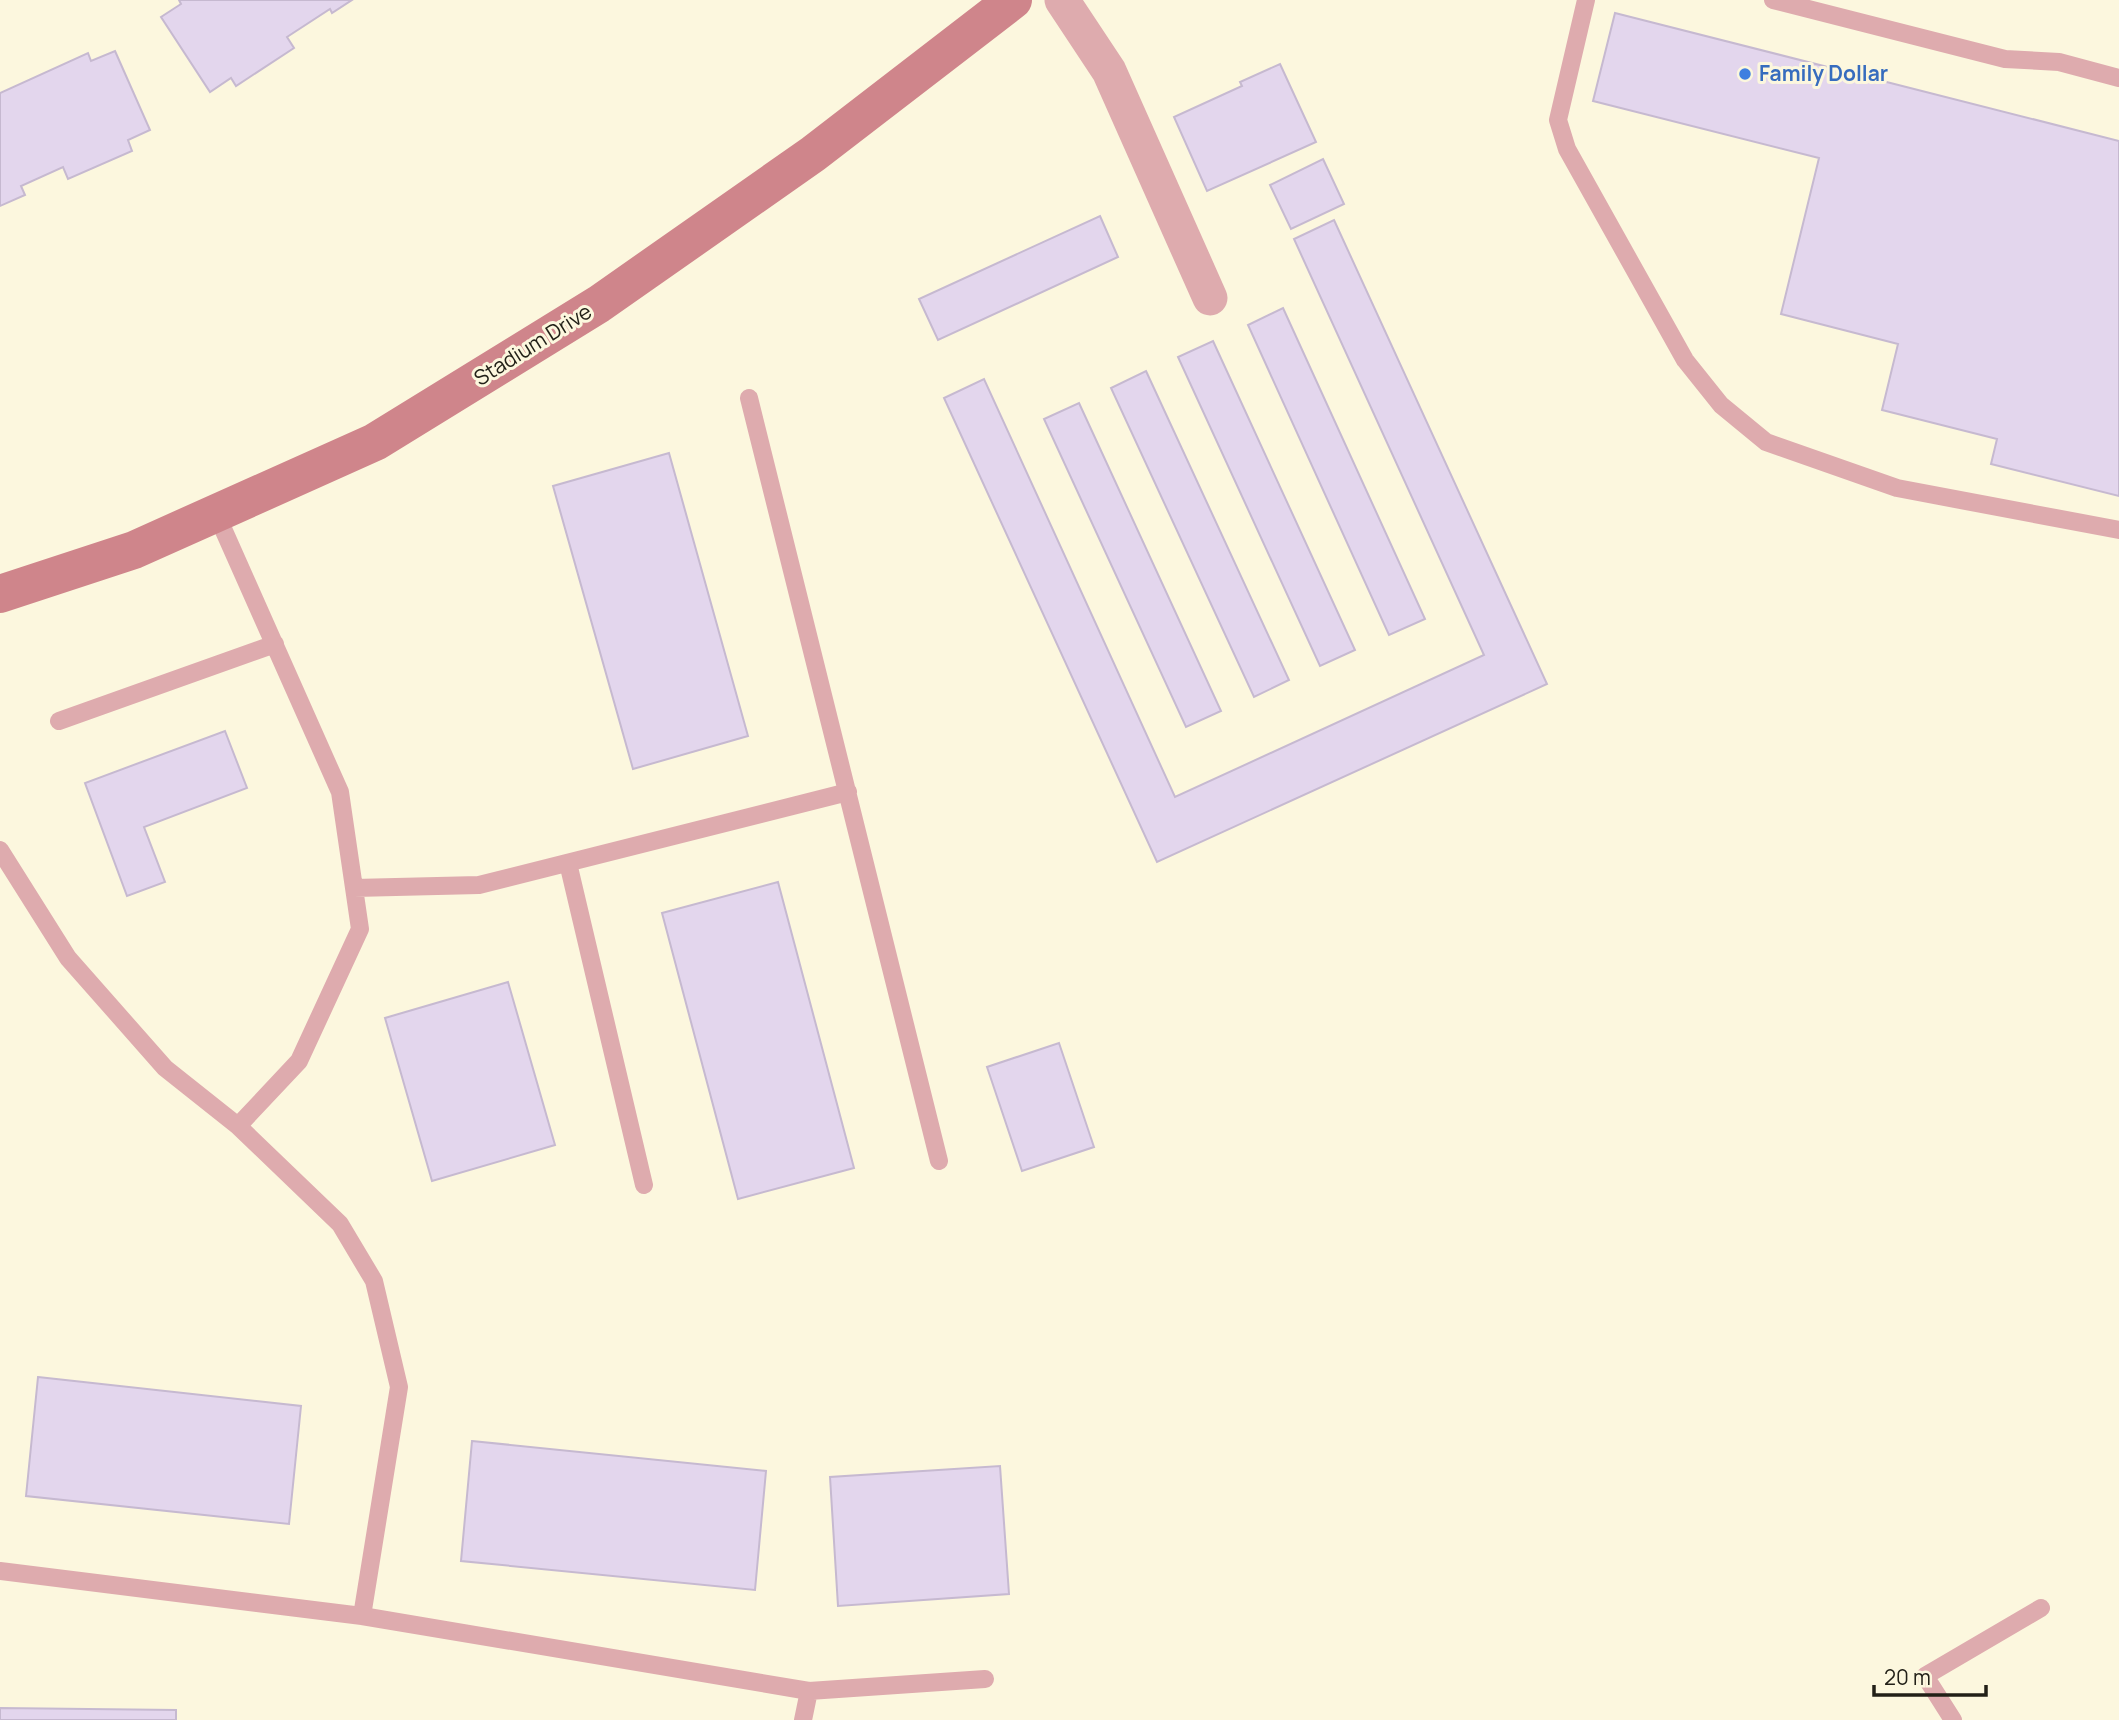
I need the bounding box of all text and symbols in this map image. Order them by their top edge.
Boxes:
place label: Family Dollar [1759,59,1888,87]
marker: Family Dollar [1737,66,1753,82]
street label: Stadium Drive [468,297,597,392]
scale bar [1874,1654,1986,1698]
text: 20 m [1884,1663,1931,1691]

